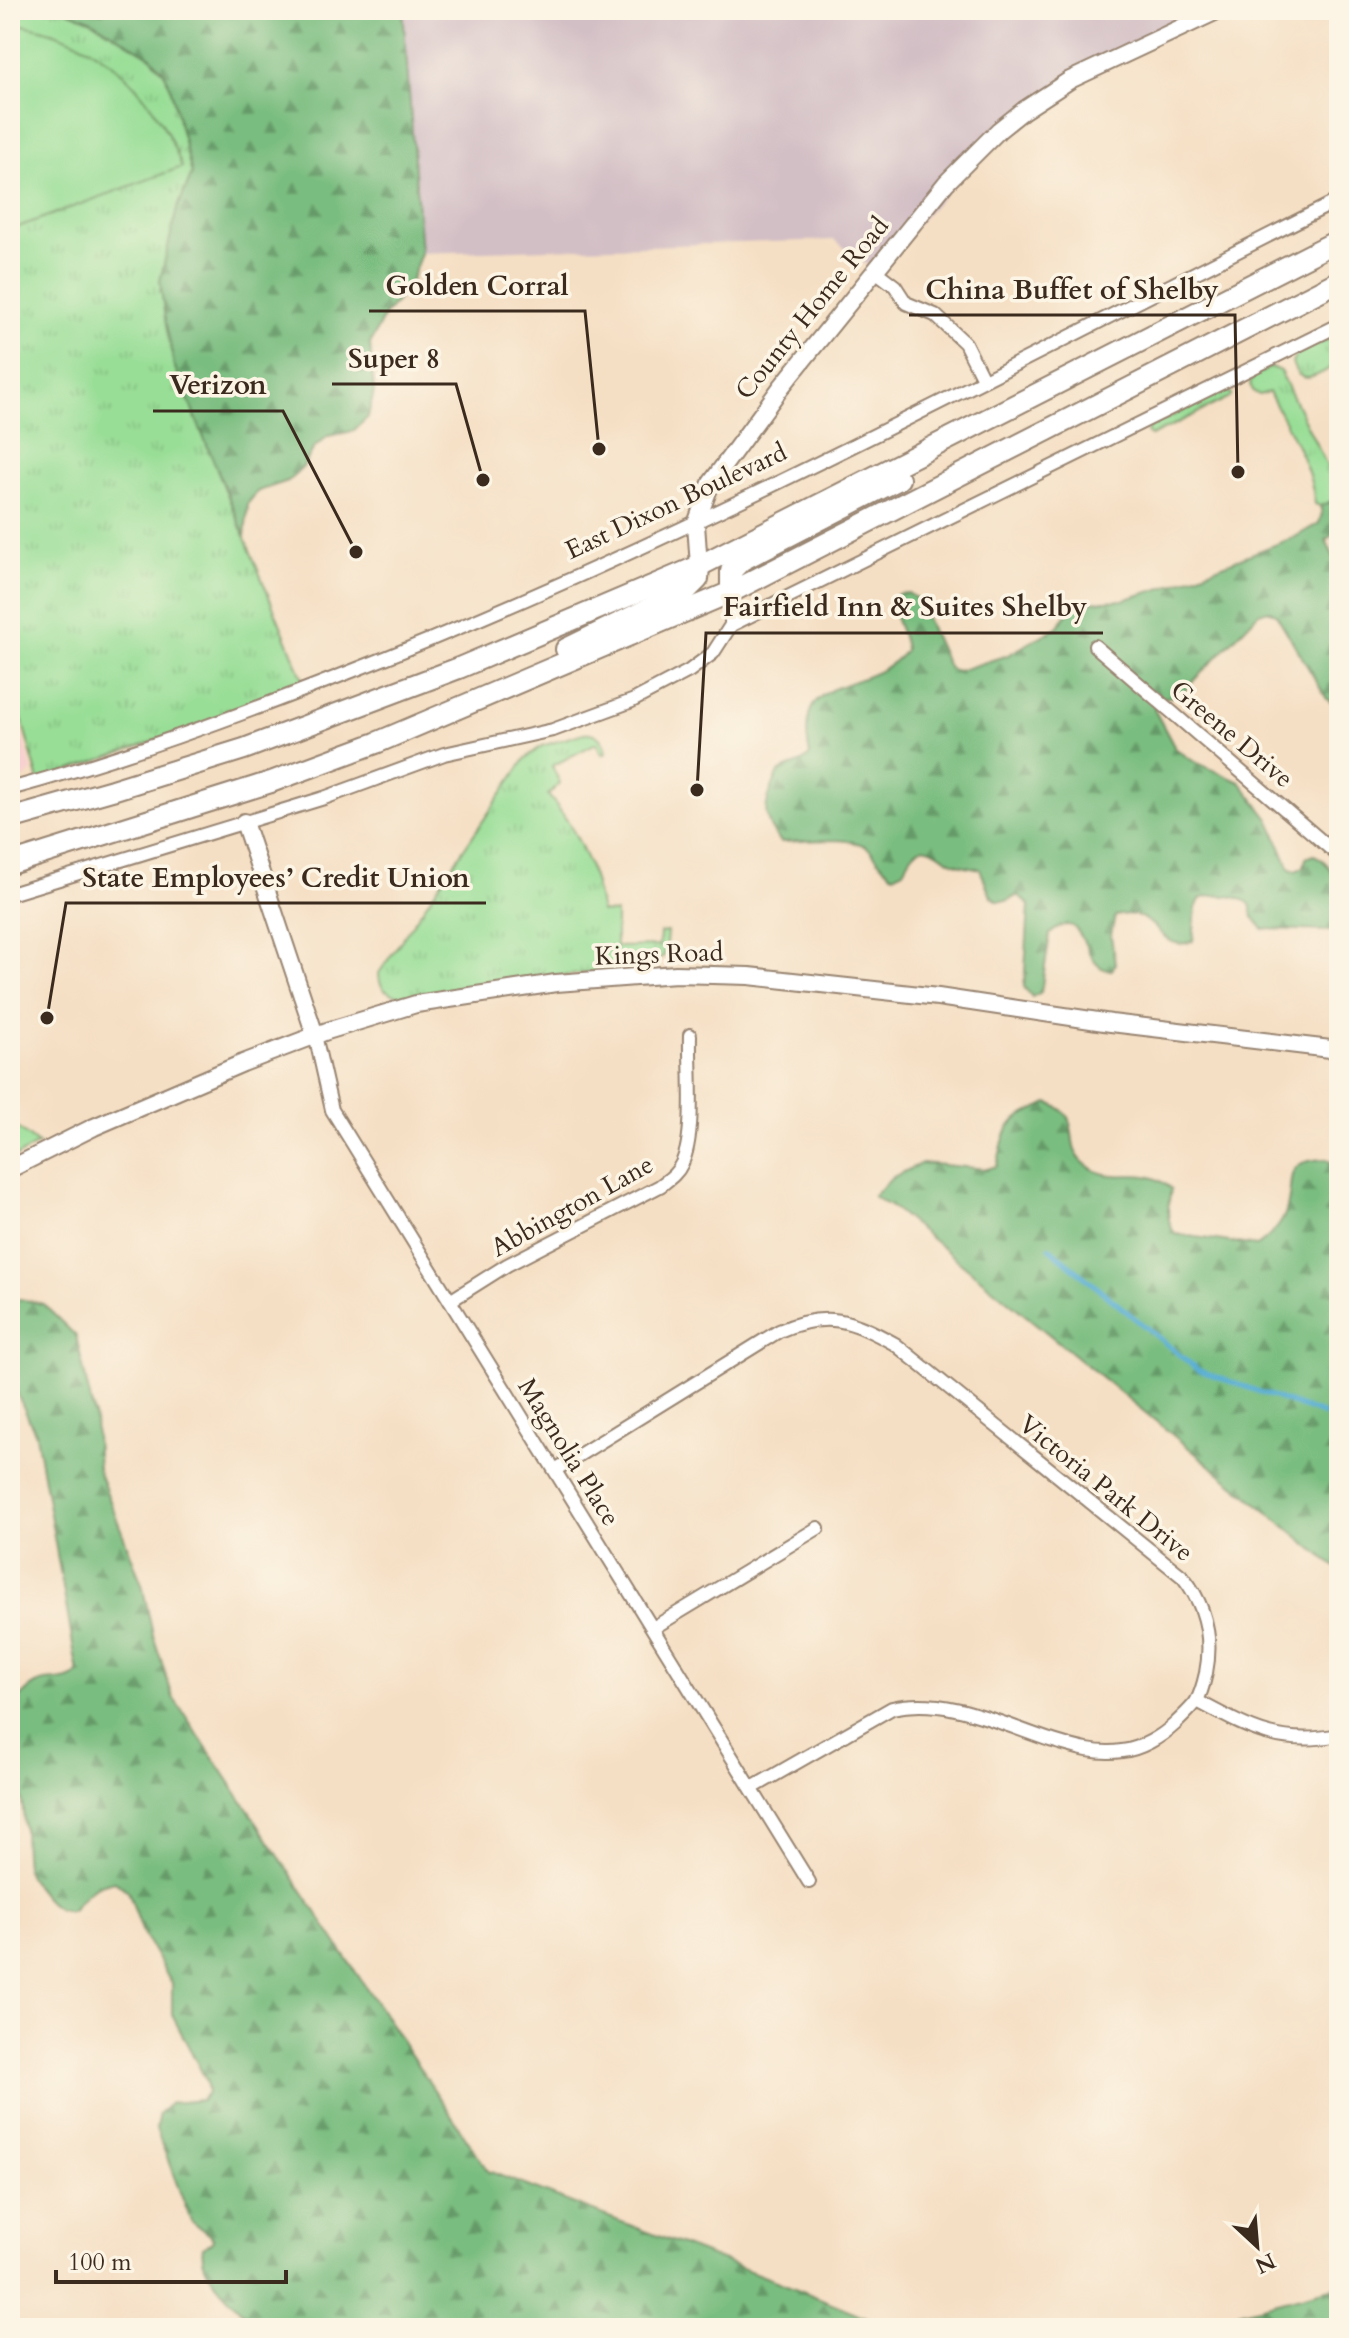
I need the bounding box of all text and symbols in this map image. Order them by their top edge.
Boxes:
street label: County Home Road [727,209,897,407]
callout: Golden Corral [369,259,585,311]
callout: China Buffet of Shelby [909,263,1235,315]
text: Golden Corral [385,267,569,305]
text: China Buffet of Shelby [925,271,1219,309]
callout: Super 8 [332,332,456,384]
text: Super 8 [348,340,440,378]
callout: Verizon [153,359,283,411]
text: Verizon [169,366,267,404]
street label: East Dixon Boulevard [560,434,793,568]
callout: Fairfield Inn & Suites Shelby [706,581,1103,633]
text: Fairfield Inn & Suites Shelby [723,588,1087,626]
street label: Greene Drive [1163,672,1301,796]
callout: State Employees’ Credit Union [66,851,486,903]
text: State Employees’ Credit Union [82,859,470,897]
street label: Kings Road [594,934,724,974]
street label: Abbington Lane [485,1147,659,1265]
street label: Magnolia Place [510,1371,628,1533]
street label: Victoria Park Drive [1011,1407,1201,1569]
north arrow [1217,2206,1297,2286]
scale bar [56,2234,286,2284]
text: N [1250,2245,1280,2281]
text: 100 m [68,2246,132,2279]

